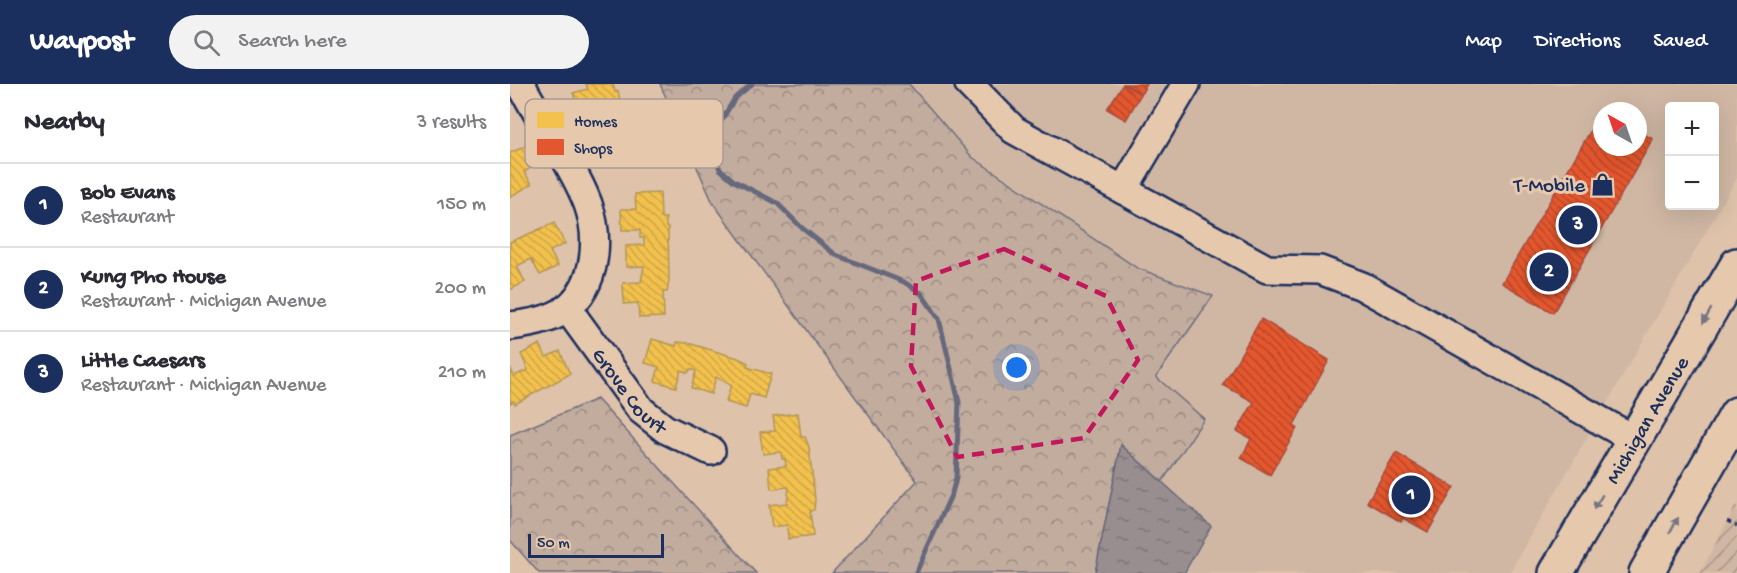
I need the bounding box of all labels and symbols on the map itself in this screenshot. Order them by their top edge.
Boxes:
legend [525,99,723,168]
north arrow [1593,102,1647,156]
text: Homes [574,114,618,133]
text: Shops [574,141,613,160]
shop icon: T-Mobile [1590,171,1616,197]
place label: T-Mobile [1513,175,1586,200]
pin: 3 [1558,202,1598,248]
pin: 2 [1530,250,1568,294]
one-way arrow [1702,308,1713,324]
street label: Grove Court [584,344,672,443]
street label: Michigan Avenue [1602,352,1697,490]
your location [1002,353,1031,382]
pin: 1 [1392,472,1430,518]
one-way arrow [1593,494,1604,510]
one-way arrow [1668,517,1679,533]
scale bar [528,531,664,558]

